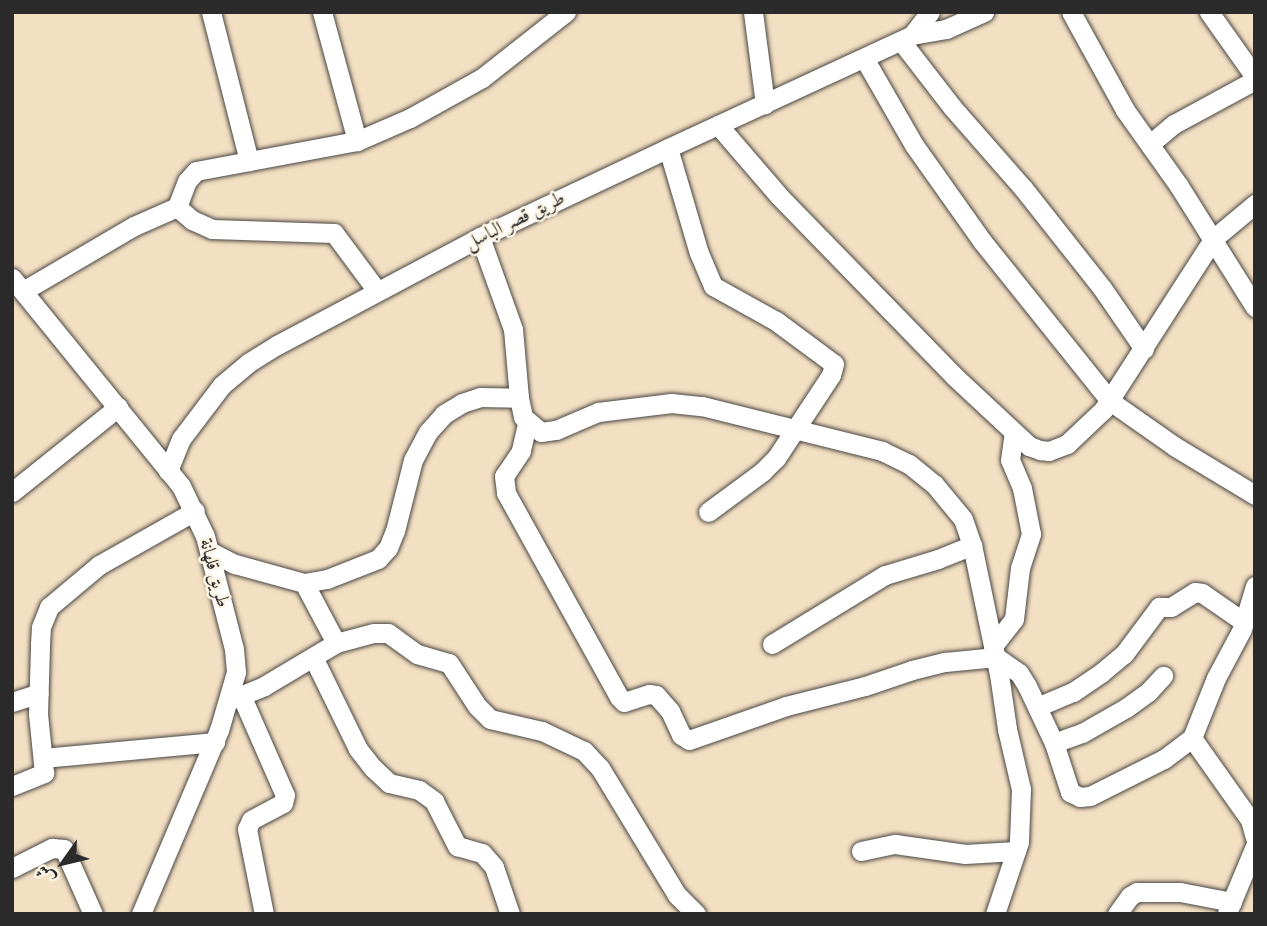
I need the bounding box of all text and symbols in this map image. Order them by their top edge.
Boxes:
street label: طريق قصر الباسل [461,187,569,255]
street label: طريق قلهانة [194,536,234,610]
north arrow [28,828,98,898]
text: ش [31,861,60,889]

